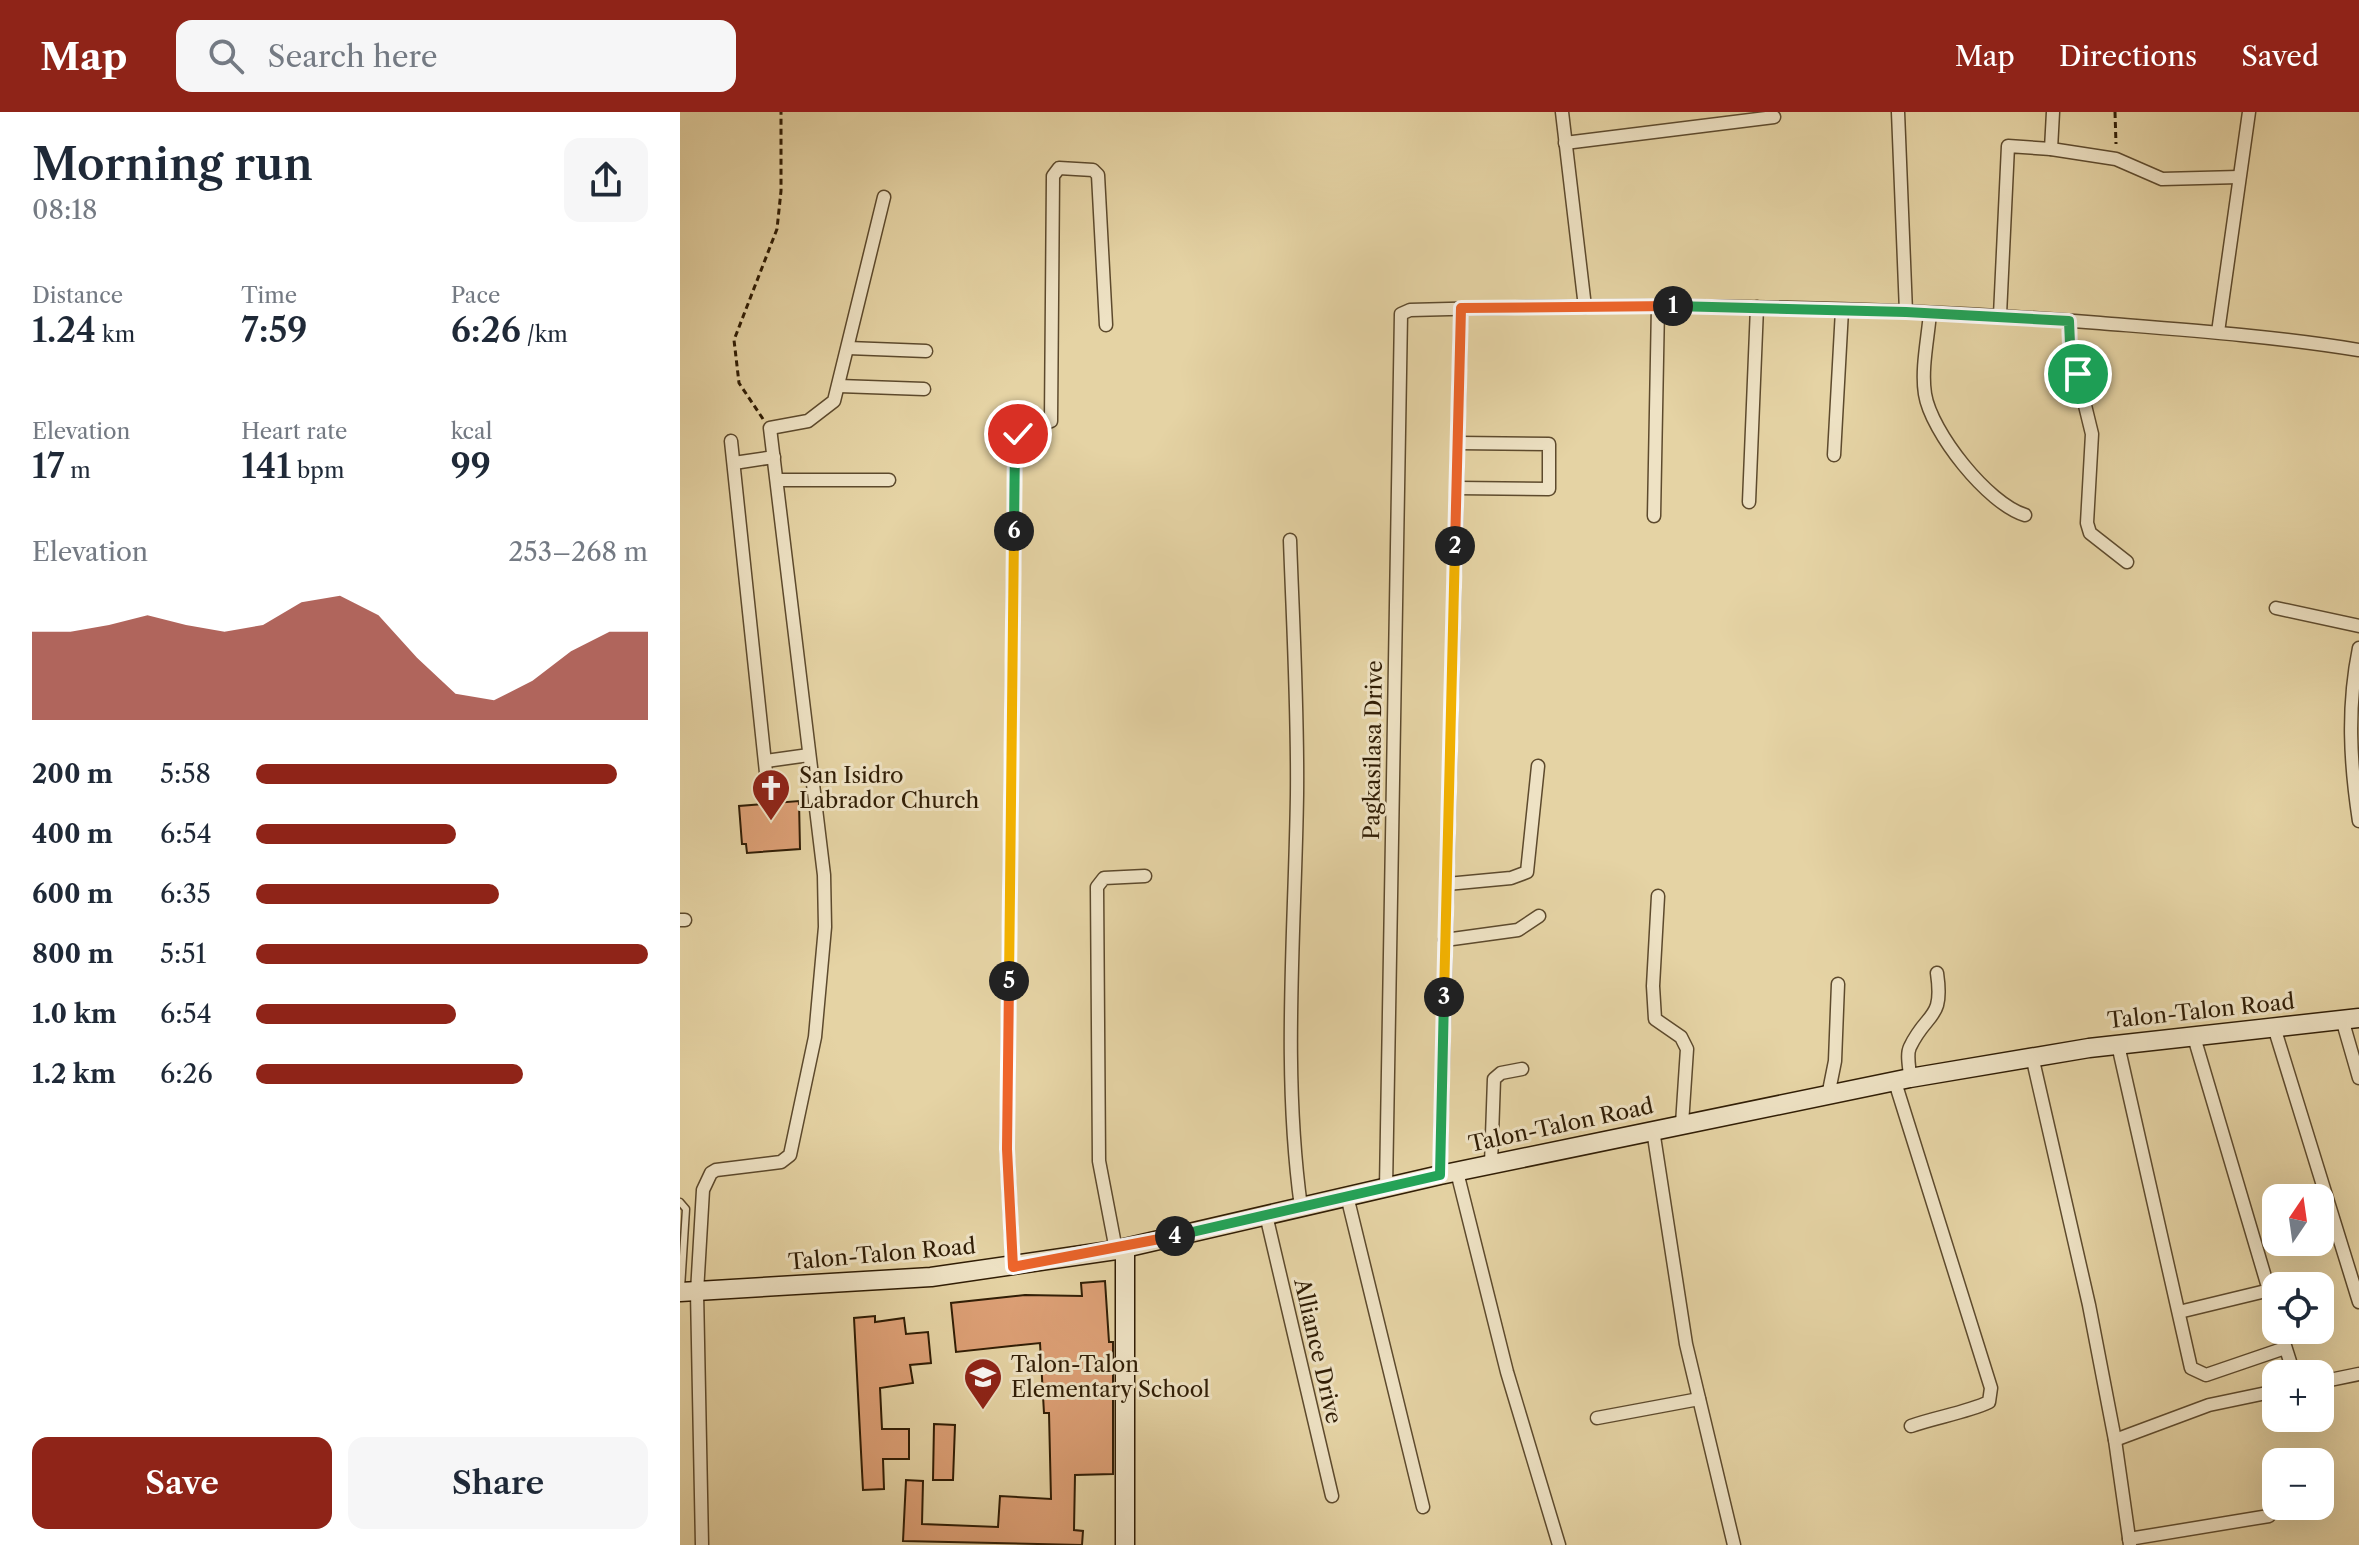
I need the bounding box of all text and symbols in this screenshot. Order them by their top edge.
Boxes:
search box [176,20,736,92]
text: Map [40,33,128,80]
icon: search [204,34,248,78]
text: Search here [268,38,438,75]
text: Map [1955,39,2015,73]
text: Directions [2059,39,2197,73]
text: Saved [2241,39,2319,73]
text: Morning run [32,137,313,191]
button: share [564,138,648,222]
text: 08:18 [32,194,98,226]
text: Distance [32,282,123,309]
text: Time [241,282,297,309]
text: Pace [451,282,500,309]
pin: 1 [1653,286,1693,326]
text: 1 [1668,292,1678,319]
text: 1.24 [32,309,96,351]
text: 7:59 [241,309,307,351]
text: 6:26 [451,309,521,351]
text: km [96,321,135,348]
text: /km [521,321,568,348]
pin [2044,340,2112,408]
icon: arrive [2056,352,2100,396]
pin [984,400,1052,468]
icon: check [996,412,1040,456]
text: Elevation [32,418,130,445]
text: Heart rate [241,418,347,445]
text: kcal [451,418,492,445]
text: 17 [32,445,64,487]
text: 141 [241,445,291,487]
text: 99 [451,445,491,487]
text: m [64,457,91,484]
text: bpm [291,457,344,484]
pin: 6 [994,511,1034,551]
text: 6 [1007,517,1021,544]
pin: 2 [1435,526,1475,566]
text: 2 [1449,532,1462,559]
text: Elevation [32,536,148,568]
text: 253–268 m [509,536,648,568]
street label: Pagkasilasa Drive [1358,660,1388,840]
text: 200 m [32,758,113,790]
text: 5:58 [160,758,211,790]
place label: San Isidro Labrador Church [799,762,979,814]
church icon: San Isidro Labrador Church [750,767,792,822]
text: 400 m [32,818,113,850]
text: 6:54 [160,818,212,850]
text: 600 m [32,878,113,910]
text: 6:35 [160,878,211,910]
text: 800 m [32,938,114,970]
text: 5:51 [160,938,206,970]
pin: 5 [989,961,1029,1001]
text: 5 [1003,967,1015,994]
pin: 3 [1424,977,1464,1017]
text: 3 [1438,983,1450,1010]
street label: Talon-Talon Road [2106,988,2296,1034]
text: 1.0 km [32,998,117,1030]
text: 6:54 [160,998,212,1030]
text: 1.2 km [32,1058,116,1090]
text: 6:26 [160,1058,213,1090]
street label: Talon-Talon Road [1466,1092,1656,1158]
north arrow [2262,1184,2334,1256]
map controls [2262,1184,2334,1520]
pin: 4 [1155,1216,1195,1256]
text: 4 [1168,1222,1182,1249]
street label: Talon-Talon Road [787,1232,977,1276]
button: locate [2262,1272,2334,1344]
street label: Alliance Drive [1288,1275,1348,1426]
place label: Talon-Talon Elementary School [1011,1351,1210,1403]
school or university icon: Talon-Talon Elementary School [962,1356,1004,1411]
button: + [2262,1360,2334,1432]
button: Save [32,1437,332,1529]
button: Share [348,1437,648,1529]
button: − [2262,1448,2334,1520]

